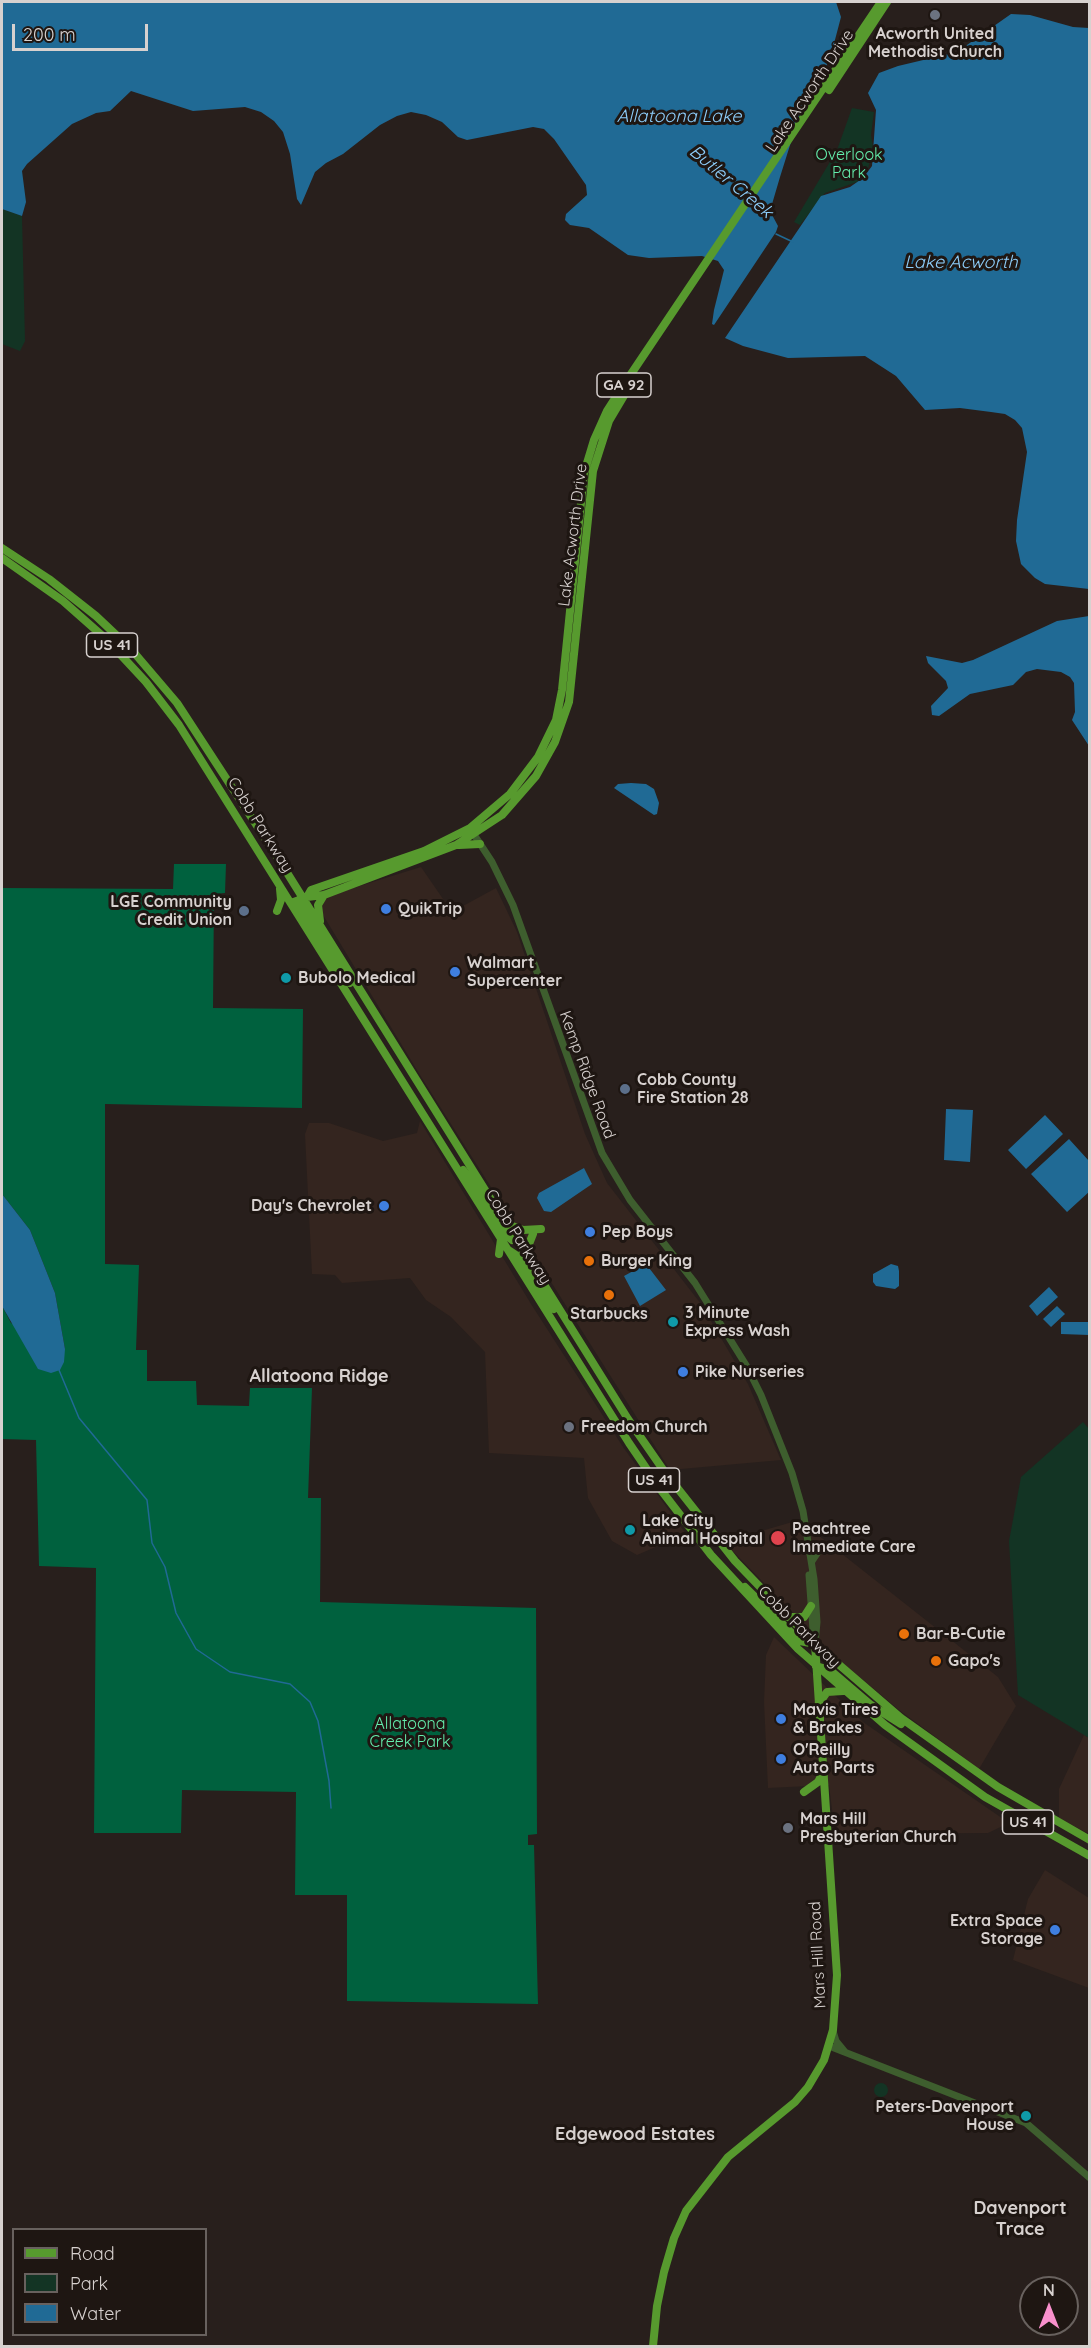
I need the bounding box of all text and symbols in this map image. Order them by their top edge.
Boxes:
marker: Acworth United Methodist Church [928,8,942,22]
scale bar [15,12,152,50]
text: 200 m [23,23,76,46]
place label: Acworth United Methodist Church [868,24,1002,62]
street label: Lake Acworth Drive [762,26,858,156]
water label: Allatoona Lake [617,106,741,128]
water label: Butler Creek [685,141,777,223]
park label: Overlook Park [815,145,883,183]
water label: Lake Acworth [904,252,1018,274]
road number: GA 92 [597,373,651,397]
street label: Lake Acworth Drive [555,463,591,607]
road number: US 41 [86,633,138,657]
street label: Cobb Parkway [223,774,297,876]
place label: LGE Community Credit Union [110,892,232,930]
place label: QuikTrip [398,899,462,919]
marker: QuikTrip [379,902,393,916]
marker: LGE Community Credit Union [237,904,251,918]
place label: Walmart Supercenter [467,953,562,991]
marker: Walmart Supercenter [448,965,462,979]
place label: Bubolo Medical [298,968,416,988]
marker: Bubolo Medical [279,971,293,985]
street label: Kemp Ridge Road [555,1008,619,1142]
place label: Cobb County Fire Station 28 [637,1070,749,1108]
marker: Cobb County Fire Station 28 [618,1082,632,1096]
street label: Cobb Parkway [481,1186,555,1288]
place label: Day's Chevrolet [251,1196,372,1216]
marker: Day's Chevrolet [377,1199,391,1213]
place label: Pep Boys [602,1222,673,1242]
marker: Pep Boys [583,1225,597,1239]
place label: Burger King [601,1251,692,1271]
marker: Burger King [582,1254,596,1268]
marker: Starbucks [602,1288,616,1302]
place label: 3 Minute Express Wash [685,1303,790,1341]
place label: Starbucks [570,1304,648,1324]
marker: 3 Minute Express Wash [666,1315,680,1329]
place label: Pike Nurseries [695,1362,804,1382]
marker: Pike Nurseries [676,1365,690,1379]
district label: Allatoona Ridge [250,1366,388,1388]
place label: Freedom Church [581,1417,708,1437]
marker: Freedom Church [562,1420,576,1434]
road number: US 41 [628,1468,680,1492]
place label: Lake City Animal Hospital [642,1511,763,1549]
place label: Peachtree Immediate Care [792,1519,916,1557]
marker: Lake City Animal Hospital [623,1523,637,1537]
marker: Peachtree Immediate Care [769,1529,787,1547]
street label: Cobb Parkway [754,1582,844,1672]
place label: Bar-B-Cutie [916,1624,1006,1644]
marker: Bar-B-Cutie [897,1627,911,1641]
place label: Gapo's [948,1651,1001,1671]
marker: Gapo's [929,1654,943,1668]
place label: Mavis Tires & Brakes [793,1700,878,1738]
marker: Mavis Tires & Brakes [774,1712,788,1726]
park label: Allatoona Creek Park [369,1714,451,1752]
place label: O'Reilly Auto Parts [793,1740,875,1778]
marker: O'Reilly Auto Parts [774,1752,788,1766]
place label: Mars Hill Presbyterian Church [800,1809,957,1847]
road number: US 41 [1002,1810,1054,1834]
marker: Mars Hill Presbyterian Church [781,1821,795,1835]
street label: Mars Hill Road [806,1901,830,2009]
place label: Extra Space Storage [950,1911,1043,1949]
marker: Extra Space Storage [1048,1923,1062,1937]
place label: Peters-Davenport House [875,2097,1014,2135]
marker: Peters-Davenport House [1019,2109,1033,2123]
district label: Edgewood Estates [555,2124,715,2146]
district label: Davenport Trace [973,2198,1067,2240]
legend [12,2228,207,2336]
text: Road [70,2242,115,2265]
text: Park [70,2272,108,2295]
north arrow [1019,2276,1079,2336]
text: N [1043,2280,1055,2300]
text: Water [70,2302,121,2325]

